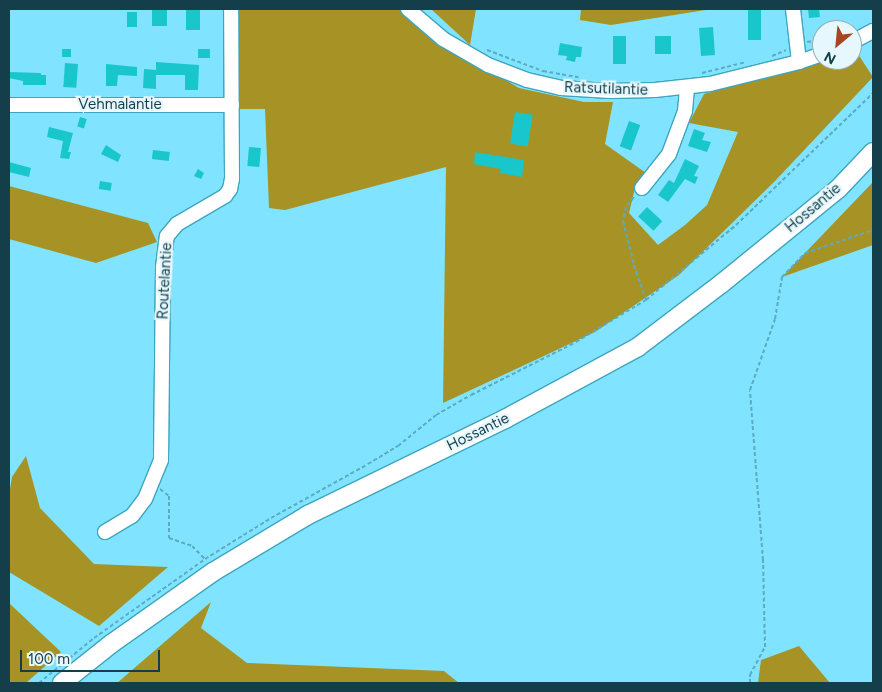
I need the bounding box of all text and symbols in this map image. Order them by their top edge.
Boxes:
north arrow [812,20,862,70]
text: N [821,48,839,68]
street label: Ratsutilantie [564,79,648,99]
street label: Vehmalantie [78,96,162,114]
street label: Hossantie [781,179,845,237]
street label: Routelantie [154,242,176,320]
street label: Hossantie [444,409,512,455]
scale bar [22,640,162,672]
text: 100 m [28,650,70,668]

